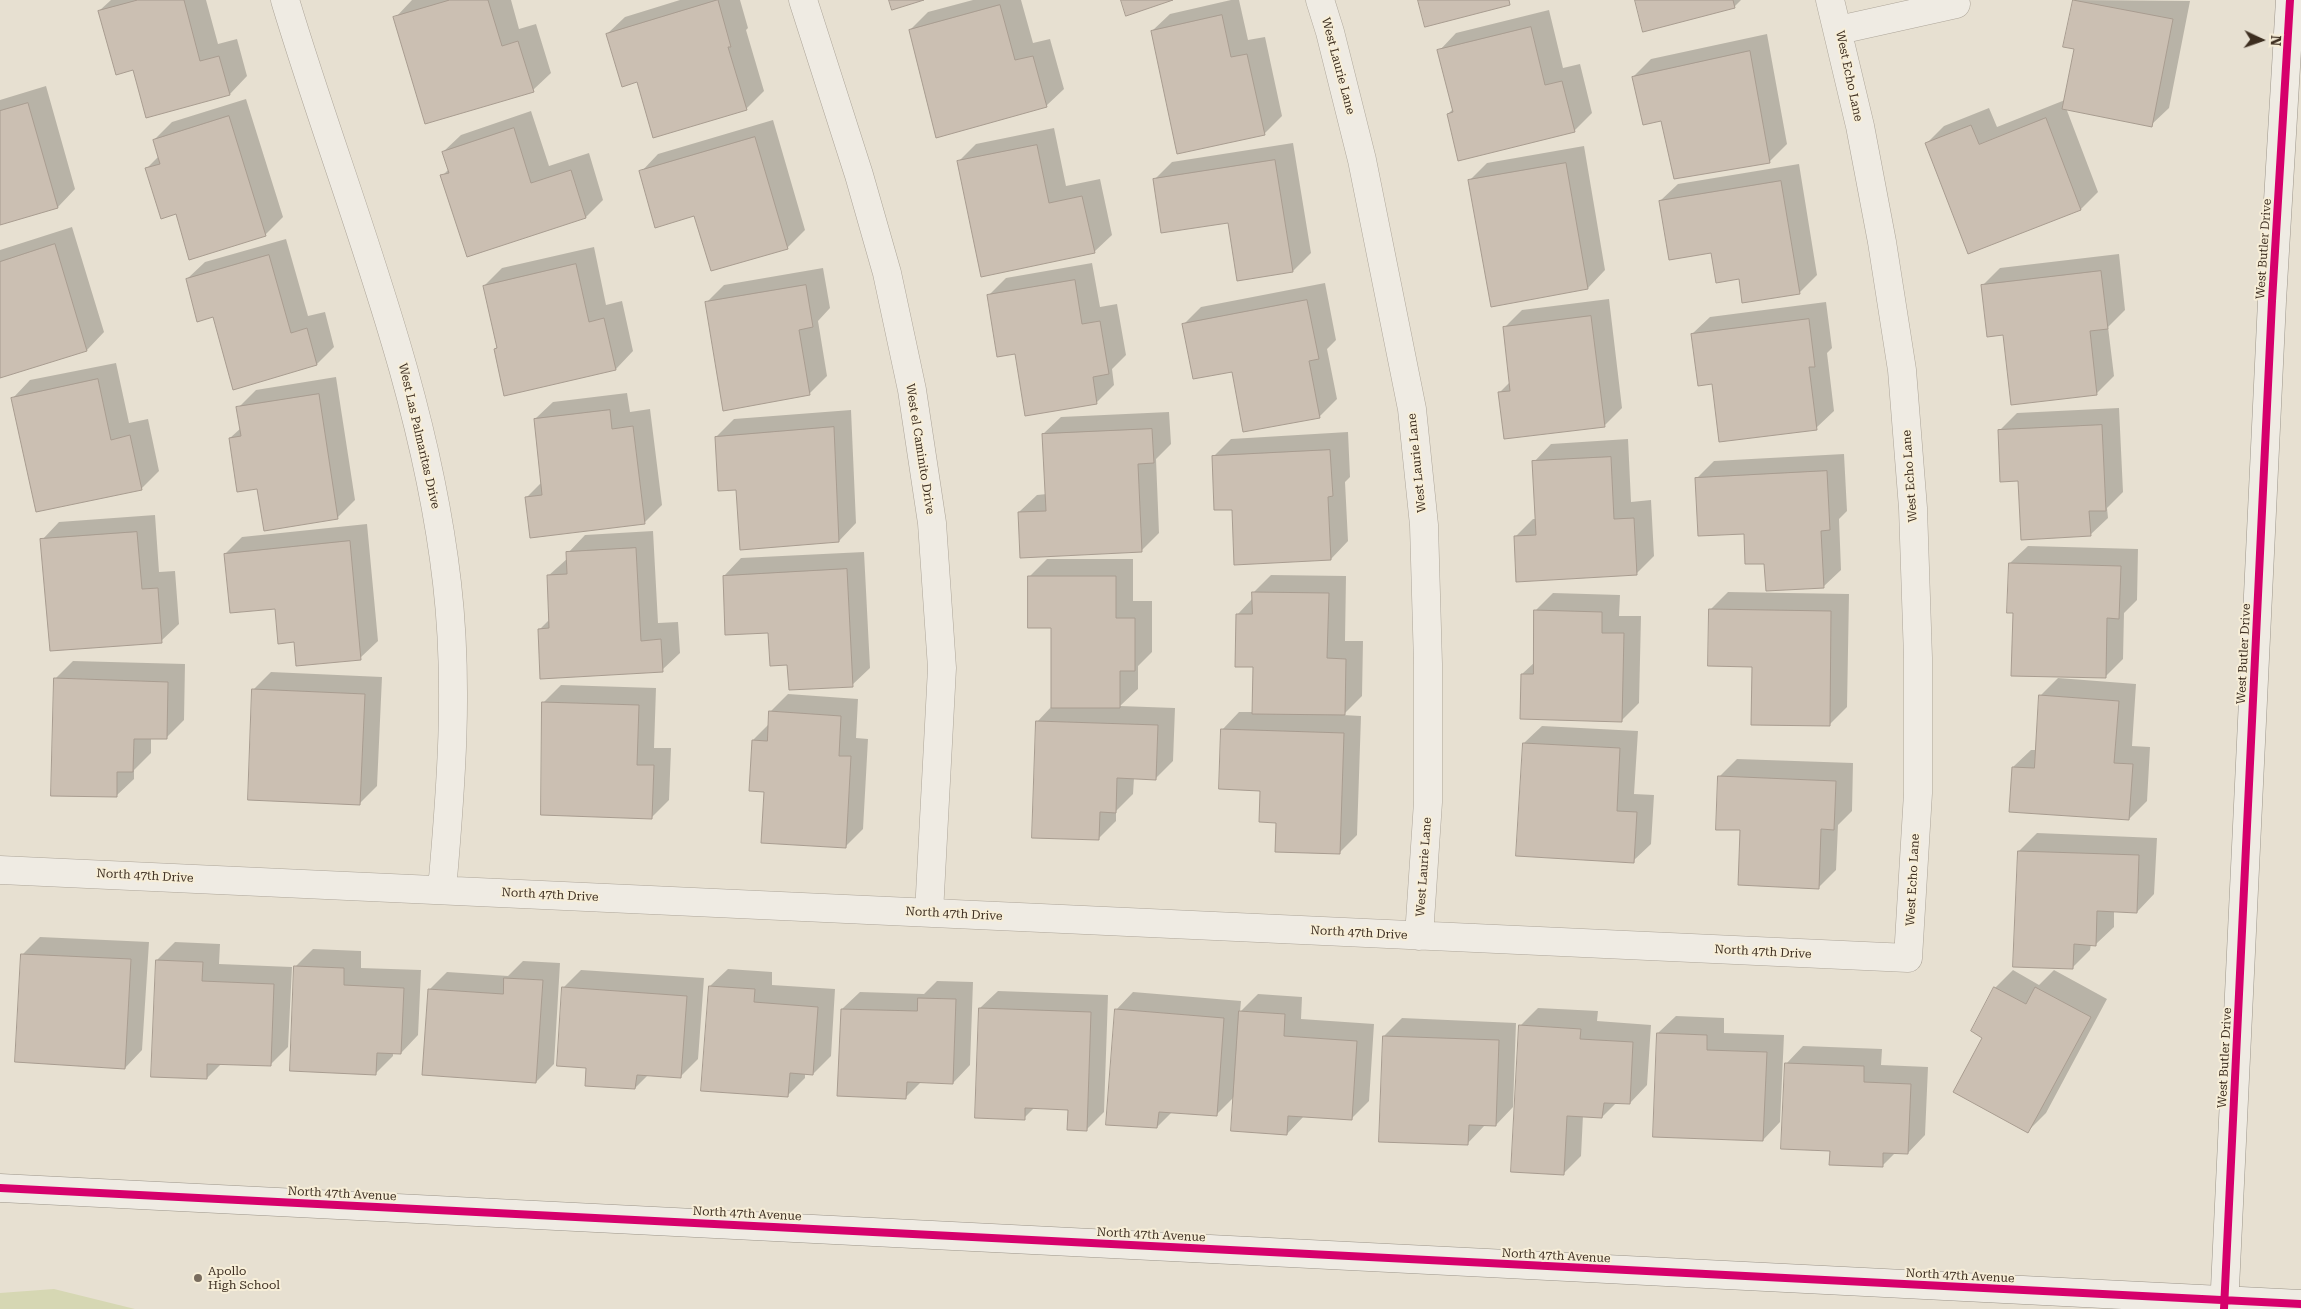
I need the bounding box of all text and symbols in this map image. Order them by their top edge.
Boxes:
north arrow [2236,15,2286,65]
street label: West Laurie Lane [1318,16,1358,116]
street label: West Echo Lane [1832,29,1866,123]
text: N [2268,35,2284,47]
street label: West Butler Drive [2253,198,2275,300]
street label: West Las Palmaritas Drive [395,362,443,510]
street label: West el Caminito Drive [903,383,937,515]
street label: West Laurie Lane [1405,413,1429,513]
street label: West Echo Lane [1900,429,1920,523]
street label: West Butler Drive [2234,603,2254,705]
street label: West Laurie Lane [1413,817,1435,917]
street label: West Echo Lane [1903,833,1923,927]
street label: North 47th Drive [96,866,194,886]
street label: North 47th Drive [501,885,599,905]
street label: North 47th Drive [905,904,1003,924]
street label: North 47th Drive [1310,923,1408,943]
street label: North 47th Drive [1714,942,1812,962]
street label: West Butler Drive [2215,1007,2235,1109]
street label: North 47th Avenue [287,1184,397,1204]
street label: North 47th Avenue [692,1204,802,1224]
street label: North 47th Avenue [1096,1225,1206,1245]
street label: North 47th Avenue [1501,1246,1611,1266]
place label: Apollo High School [208,1264,280,1292]
street label: North 47th Avenue [1905,1266,2015,1286]
marker: Apollo High School [192,1272,204,1284]

